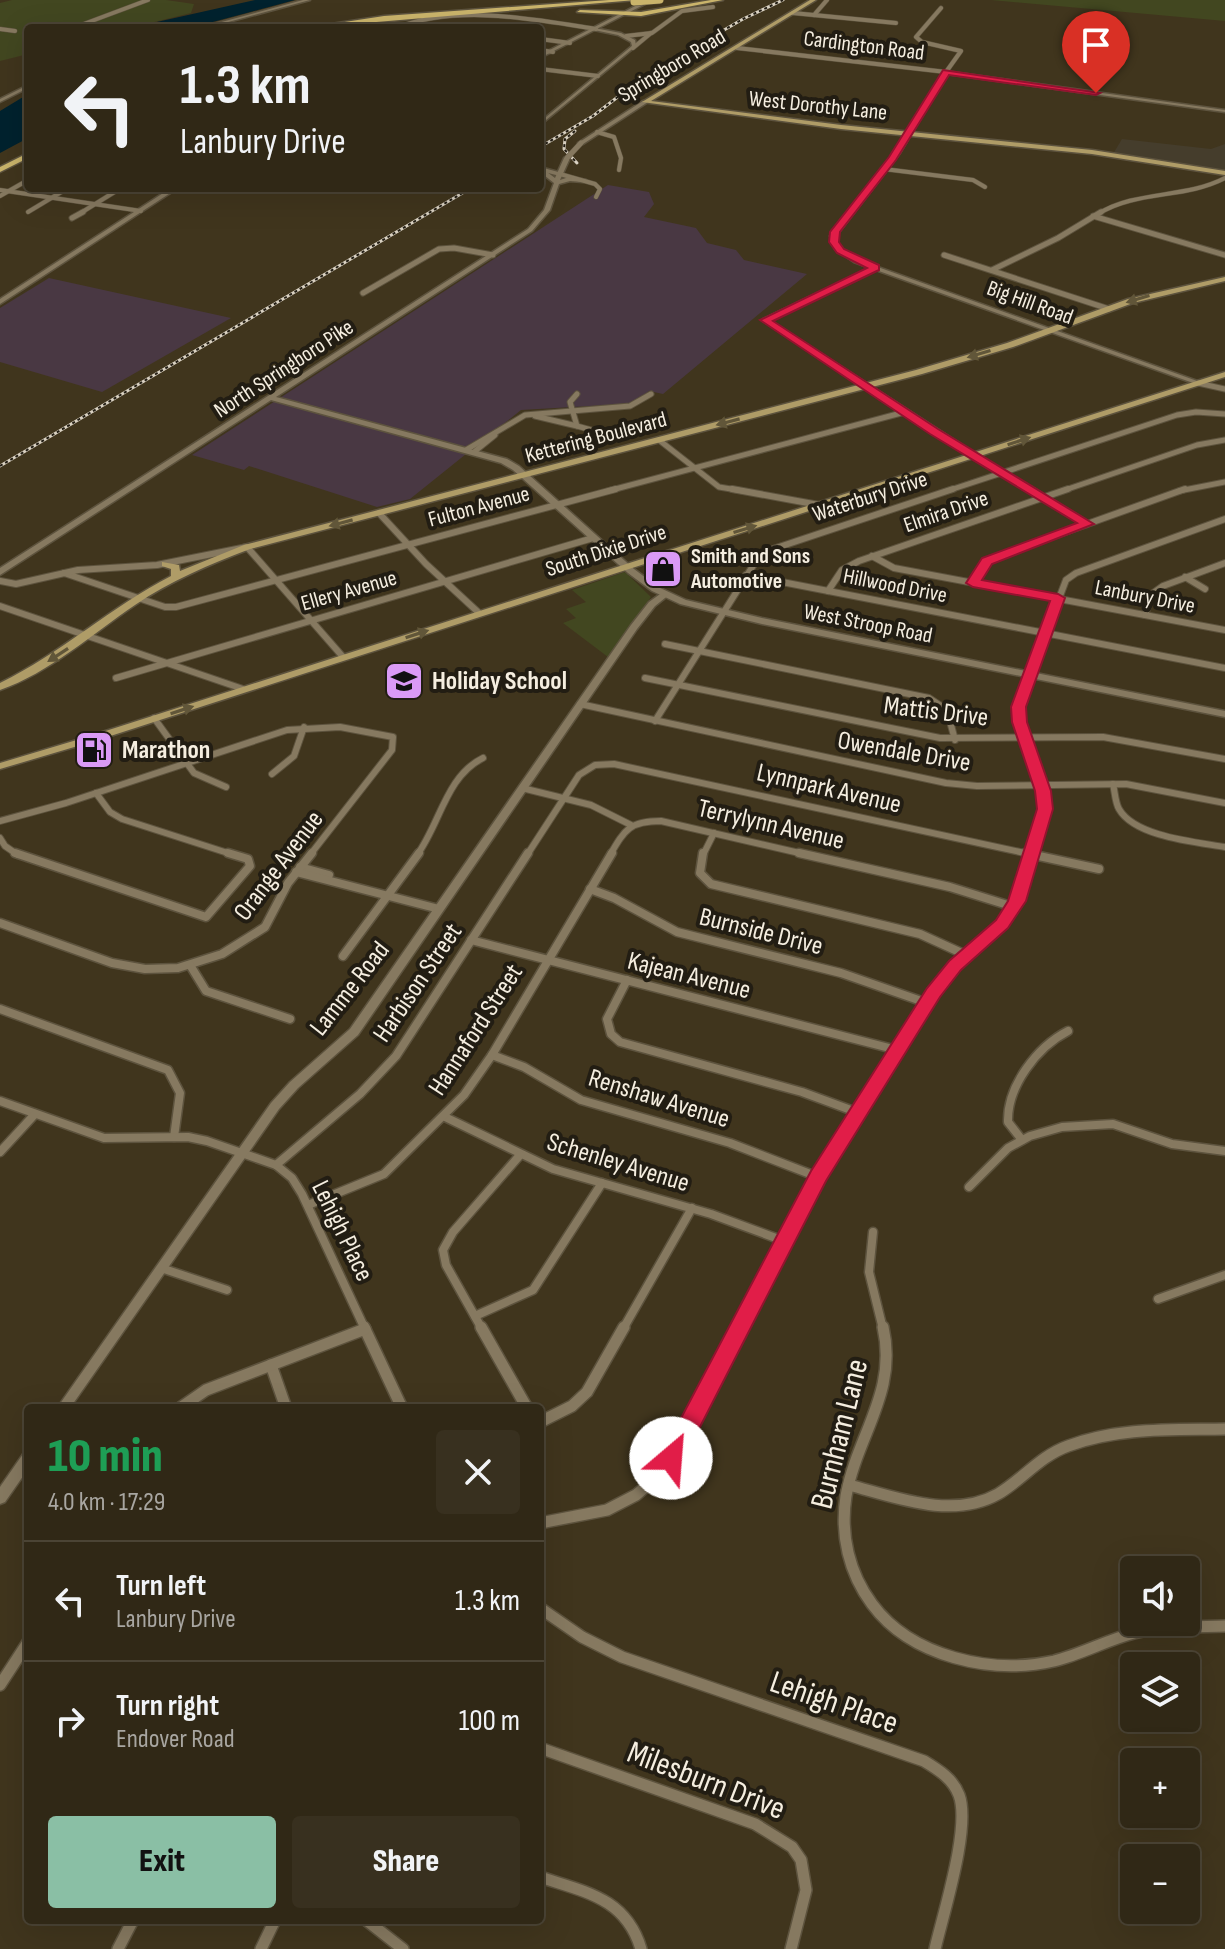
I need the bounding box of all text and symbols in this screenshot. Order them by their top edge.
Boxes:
pin [1062,11,1130,93]
street label: Springboro Road [613,23,731,109]
icon: arrive [1074,23,1118,67]
street label: Cardington Road [802,25,926,67]
text: 1.3 km [180,53,311,120]
icon: left [48,56,152,160]
street label: West Dorothy Lane [748,85,888,127]
text: Lanbury Drive [180,121,346,164]
street label: Big Hill Road [983,275,1077,331]
one-way arrow [1126,293,1150,306]
street label: North Springboro Pike [209,314,359,424]
one-way arrow [967,348,991,361]
street label: Kettering Boulevard [522,406,670,470]
one-way arrow [715,417,740,429]
one-way arrow [1007,434,1031,447]
street label: Waterbury Drive [809,466,931,528]
street label: Fulton Avenue [425,481,533,533]
street label: Elmira Drive [900,485,992,539]
one-way arrow [328,517,353,529]
street label: South Dixie Drive [542,519,670,583]
one-way arrow [733,522,757,535]
place label: Smith and Sons Automotive [690,543,810,595]
shop icon: Smith and Sons Automotive [642,548,684,590]
street label: Hillwood Drive [841,563,949,609]
street label: Ellery Avenue [298,564,400,618]
street label: Lanbury Drive [1093,574,1197,620]
street label: West Stroop Road [801,598,935,650]
one-way arrow [405,627,429,639]
one-way arrow [47,647,68,662]
school or university icon: Holiday School [383,660,425,702]
place label: Holiday School [432,666,567,697]
street label: Mattis Drive [882,690,990,734]
one-way arrow [170,703,194,715]
street label: Owendale Drive [835,725,973,779]
fuel station icon: Marathon [73,729,115,771]
place label: Marathon [122,735,210,766]
street label: Lynnpark Avenue [754,757,904,821]
street label: Terrylynn Avenue [695,793,847,857]
street label: Orange Avenue [228,805,330,927]
street label: Burnside Drive [696,902,826,962]
street label: Harbison Street [367,918,469,1048]
street label: Lamme Road [304,936,396,1042]
street label: Kajean Avenue [624,946,754,1006]
street label: Hannaford Street [422,959,530,1101]
street label: Renshaw Avenue [585,1063,733,1135]
street label: Schenley Avenue [543,1127,693,1199]
street label: Lehigh Place [304,1176,380,1286]
street label: Burnham Lane [803,1355,877,1513]
position arrow [629,1416,713,1500]
text: 10 min [48,1428,163,1485]
button: close [436,1430,520,1514]
text: 4.0 km · 17:29 [48,1487,165,1518]
map controls [1120,1556,1200,1924]
button: sound [1120,1556,1200,1636]
text: Turn left [116,1568,206,1604]
icon: left [48,1579,92,1623]
text: 1.3 km [455,1583,520,1619]
text: Lanbury Drive [116,1604,236,1635]
button: layers [1120,1652,1200,1732]
street label: Lehigh Place [765,1663,903,1743]
text: Turn right [116,1688,219,1724]
icon: right [48,1699,92,1743]
text: 100 m [459,1703,520,1739]
text: Endover Road [116,1724,234,1755]
street label: Milesburn Drive [622,1733,790,1829]
button: + [1120,1748,1200,1828]
button: Exit [48,1816,276,1908]
button: Share [292,1816,520,1908]
button: − [1120,1844,1200,1924]

